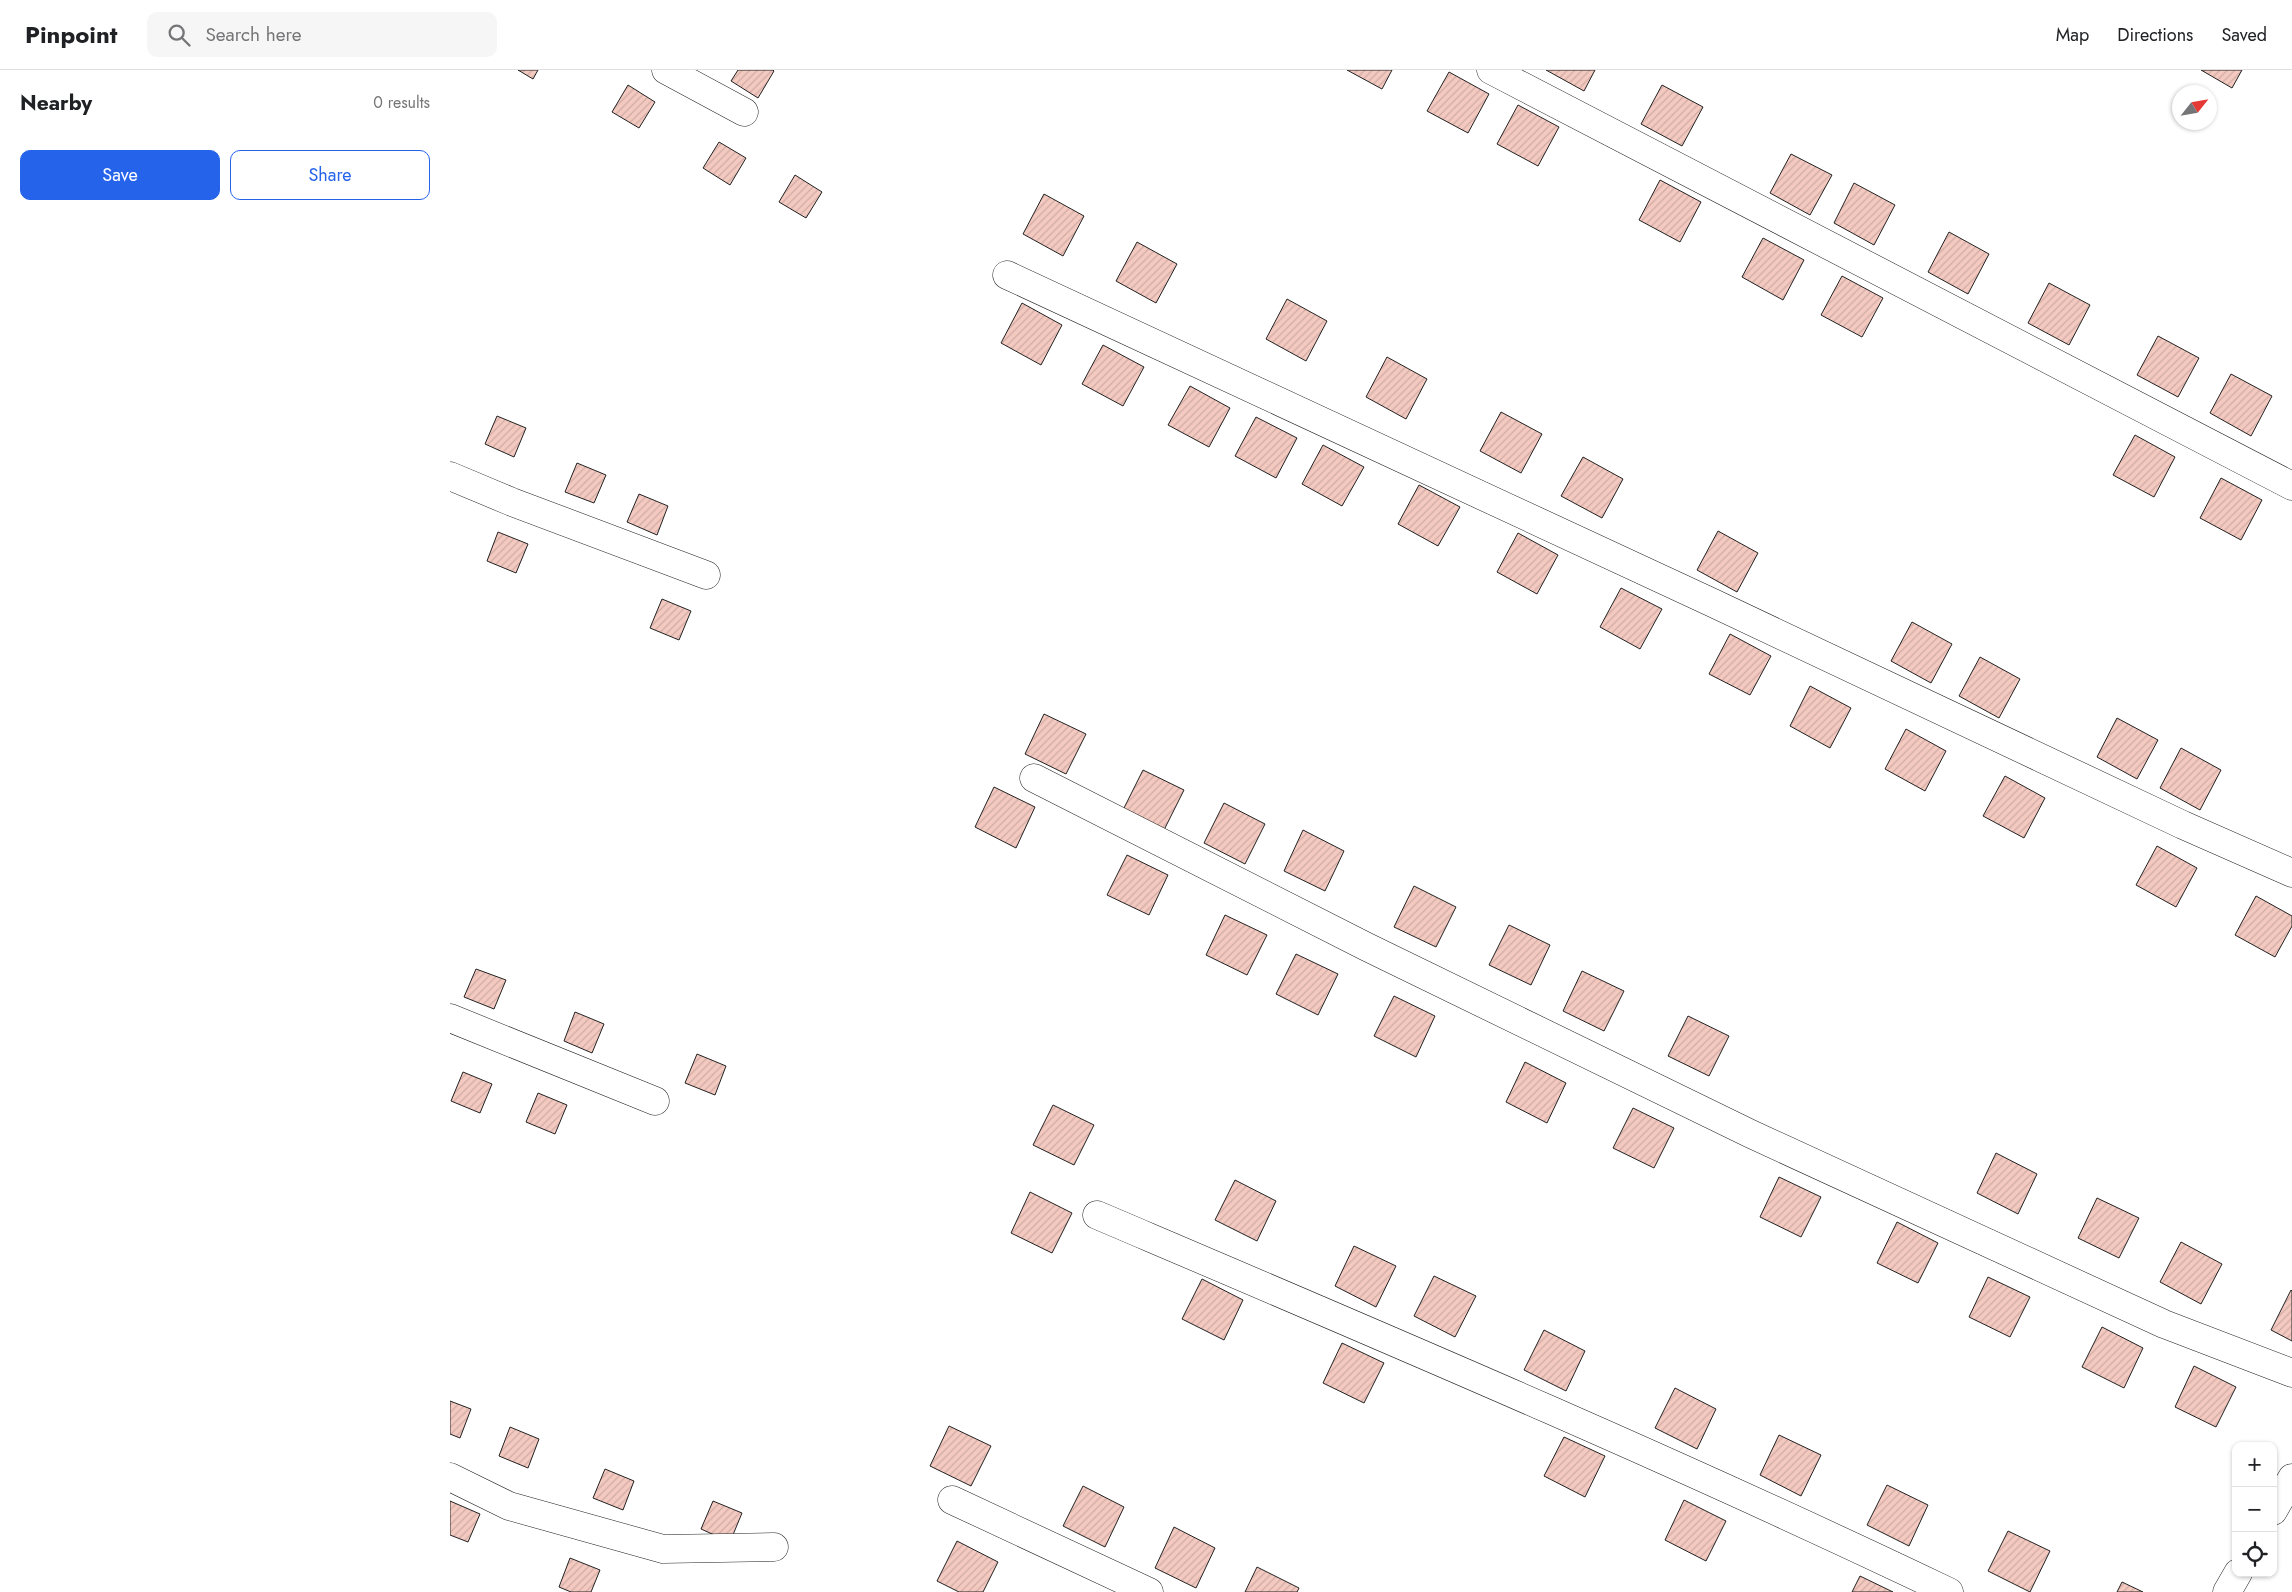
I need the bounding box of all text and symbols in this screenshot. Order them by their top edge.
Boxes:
search box [147,12,497,57]
text: Pinpoint [25,17,117,52]
icon: search [165,21,193,49]
text: Search here [205,21,302,48]
text: Map [2056,22,2089,48]
text: Directions [2117,22,2193,48]
text: Saved [2221,22,2267,48]
north arrow [2172,85,2217,130]
text: Nearby [20,88,92,118]
text: 0 results [373,91,430,114]
button: Save [20,150,220,200]
button: Share [230,150,430,200]
map controls [2232,1442,2277,1577]
button: + [2232,1442,2277,1487]
button: − [2232,1487,2277,1532]
button: locate [2232,1532,2277,1577]

